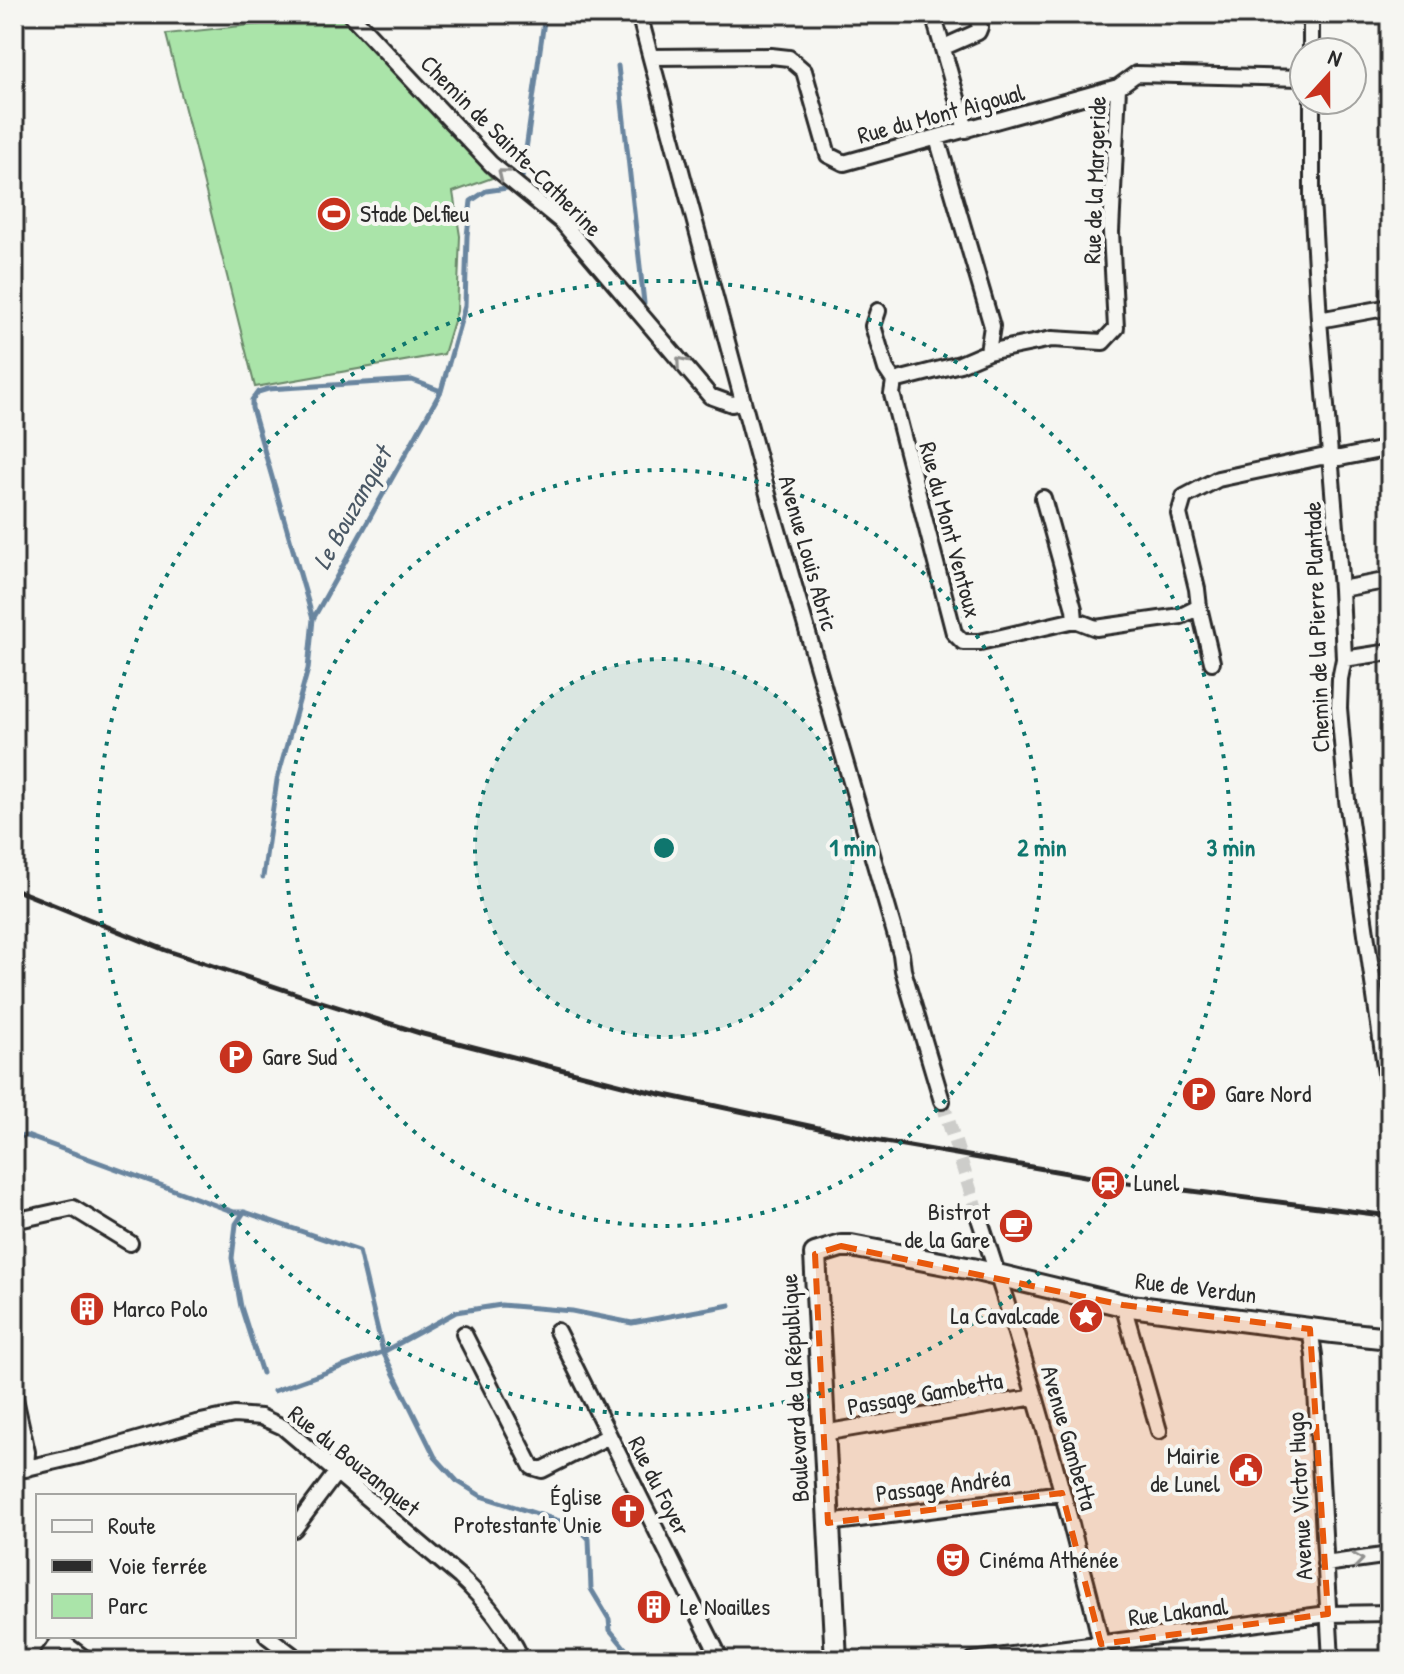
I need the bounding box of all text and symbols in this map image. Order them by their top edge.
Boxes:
north arrow [1288,36,1368,116]
text: N [1324,41,1346,74]
street label: Chemin de Sainte-Catherine [414,47,610,244]
street label: Rue du Mont Aigoual [854,75,1028,151]
street label: Rue de la Margeride [1075,95,1113,264]
one-way arrow [497,169,512,183]
sports icon: Stade Delfieu [315,195,353,233]
place label: Stade Delfieu [360,197,470,229]
one-way arrow [676,356,691,371]
water label: Le Bouzanquet [304,437,402,576]
street label: Rue du Mont Ventoux [912,438,990,621]
street label: Avenue Louis Abric [771,471,847,635]
street label: Chemin de la Pierre Plantade [1296,500,1336,753]
text: 1 min [830,831,877,863]
text: 2 min [1017,831,1067,863]
text: 3 min [1207,831,1256,863]
centre of rings [650,834,678,862]
parking icon: Gare Sud [217,1038,255,1076]
place label: Gare Sud [262,1040,337,1072]
parking icon: Gare Nord [1180,1075,1218,1113]
place label: Gare Nord [1225,1077,1311,1109]
station icon: Lunel [1089,1164,1127,1202]
place label: Lunel [1134,1166,1180,1198]
place label: Bistrot de la Gare [905,1195,991,1255]
cafe icon: Bistrot de la Gare [997,1207,1035,1245]
street label: Rue de Verdun [1134,1264,1259,1310]
street label: Boulevard de la République [772,1273,816,1503]
building icon: Marco Polo [68,1290,106,1328]
place label: Marco Polo [113,1292,208,1324]
place icon: La Cavalcade [1067,1297,1105,1335]
place label: La Cavalcade [951,1299,1060,1331]
street label: Avenue Gambetta [1034,1362,1106,1514]
street label: Passage Gambetta [845,1364,1005,1422]
street label: Rue du Bouzanquet [282,1397,428,1524]
street label: Avenue Victor Hugo [1279,1411,1319,1581]
street label: Rue du Foyer [621,1430,699,1541]
place label: Mairie de Lunel [1150,1439,1221,1499]
public building icon: Mairie de Lunel [1227,1451,1265,1489]
street label: Passage Andréa [874,1461,1012,1509]
place label: Église Protestante Unie [454,1480,602,1540]
church icon: Église Protestante Unie [609,1492,647,1530]
legend [36,1494,296,1638]
text: Route [108,1509,156,1541]
theatre icon: Cinéma Athénée [934,1541,972,1579]
place label: Cinéma Athénée [979,1543,1119,1575]
text: Voie ferrée [108,1549,208,1581]
one-way arrow [1351,1552,1365,1569]
building icon: Le Noailles [635,1588,673,1626]
text: Parc [108,1589,148,1621]
street label: Rue Lakanal [1126,1589,1230,1633]
place label: Le Noailles [680,1590,770,1622]

